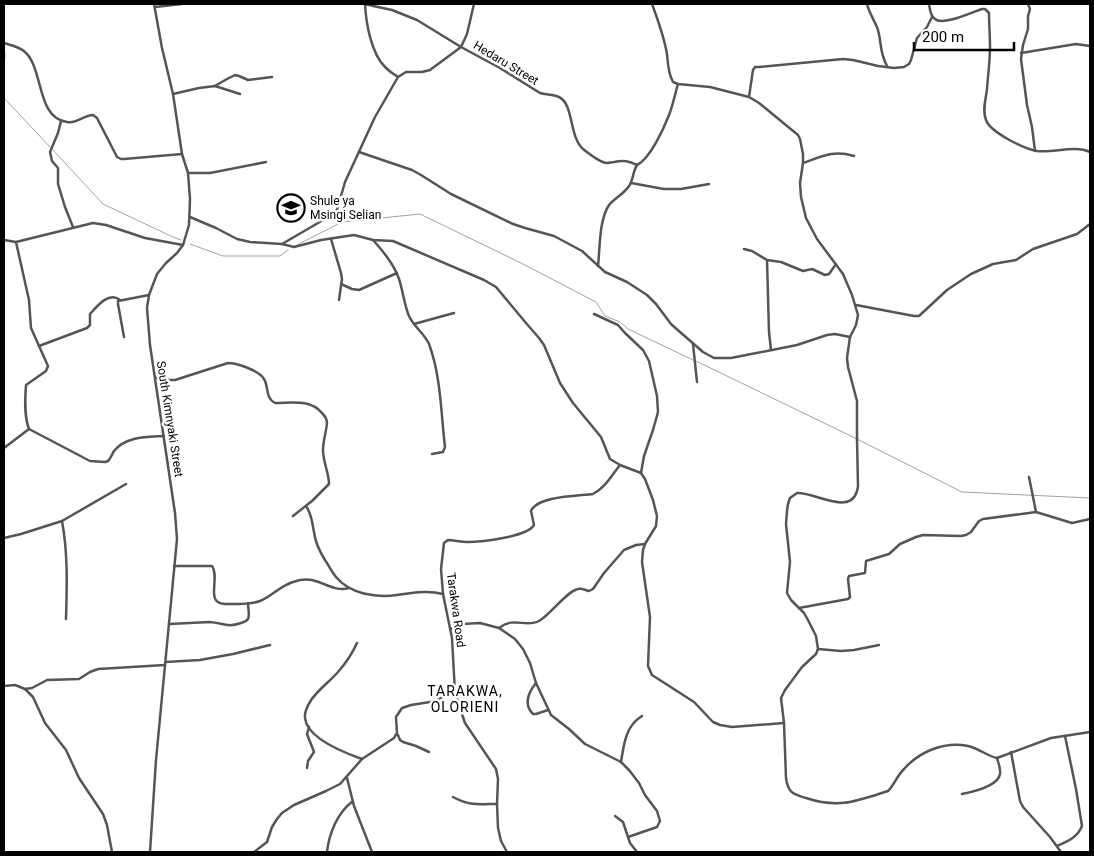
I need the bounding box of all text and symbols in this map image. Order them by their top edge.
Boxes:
scale bar [914,20,1014,52]
text: 200 m [922,28,964,46]
street label: Hedaru Street [471,38,541,88]
school or university icon: Shule ya Msingi Selian [276,193,306,223]
place label: Shule ya Msingi Selian [310,194,381,222]
street label: South Kimnyaki Street [154,360,186,478]
street label: Tarakwa Road [444,572,468,648]
district label: TARAKWA, OLORIENI [427,683,503,715]

